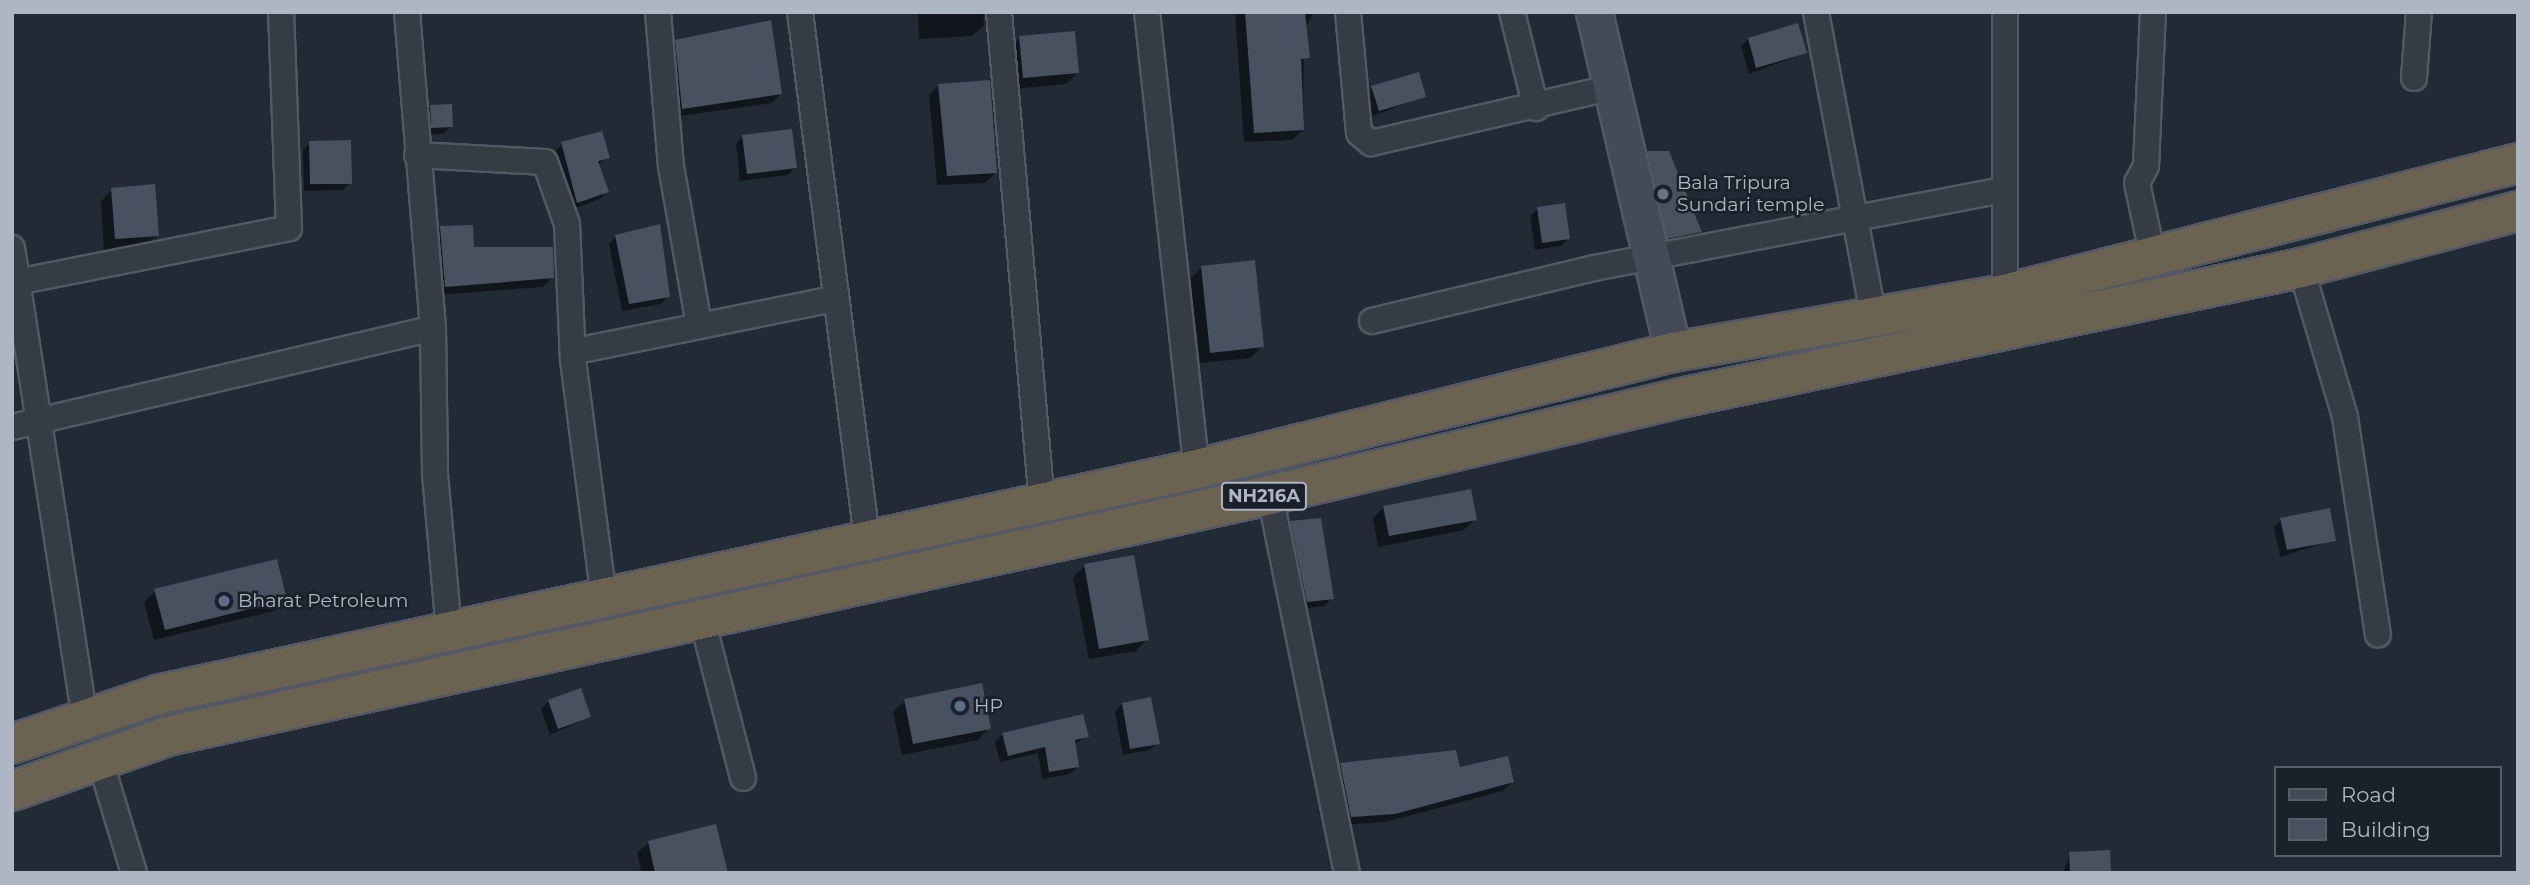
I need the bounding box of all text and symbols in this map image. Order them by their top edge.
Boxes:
place label: Bala Tripura Sundari temple [1677,172,1824,216]
marker: Bala Tripura Sundari temple [1655,186,1671,202]
road number: NH216A [1220,482,1308,510]
place label: Bharat Petroleum [238,590,409,612]
marker: Bharat Petroleum [216,593,232,609]
place label: HP [974,695,1003,717]
marker: HP [952,698,968,714]
legend [2274,766,2502,857]
text: Road [2341,782,2396,807]
text: Building [2341,817,2431,842]

